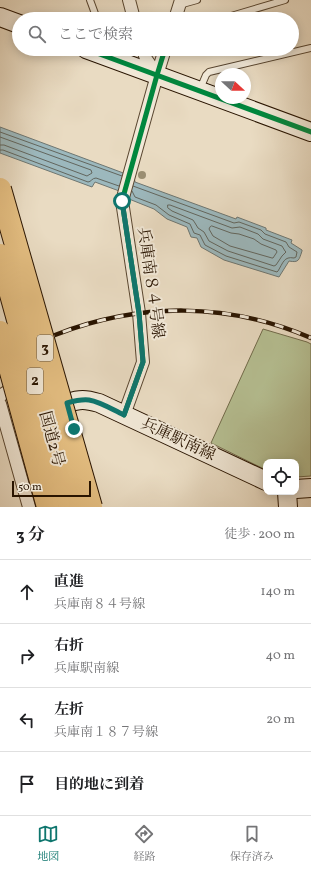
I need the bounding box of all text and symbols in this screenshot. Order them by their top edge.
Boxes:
search box [12,12,299,56]
icon: search [26,23,48,45]
text: ここで検索 [58,25,133,46]
north arrow [215,68,251,104]
route start [113,192,131,210]
street label: 兵庫南８４号線 [131,226,169,340]
road number: 3 [37,335,53,361]
road number: 2 [27,368,43,394]
street label: 国道2号 [33,409,69,469]
street label: 兵庫駅南線 [137,413,219,467]
route end [65,420,83,438]
map controls [263,459,299,495]
button: locate [263,459,299,495]
scale bar [12,479,91,498]
text: 50 m [18,480,42,495]
text: 3 分 [16,524,45,547]
text: 徒歩 · 200 m [224,526,295,544]
text: 直進 [54,572,84,593]
icon: ahead [16,581,38,603]
text: 140 m [261,583,295,601]
text: 兵庫南８４号線 [54,596,145,614]
text: 右折 [54,636,84,657]
icon: right [16,645,38,667]
text: 40 m [266,647,295,665]
text: 兵庫駅南線 [54,660,119,678]
text: 左折 [54,700,84,721]
icon: left [16,709,38,731]
text: 20 m [266,711,295,729]
text: 兵庫南１８７号線 [54,724,158,742]
icon: arrive [16,773,38,795]
text: 目的地に到着 [54,775,144,796]
tab: 地図 [37,823,59,865]
tab: 経路 [133,823,155,865]
tab: 保存済み [230,823,274,865]

